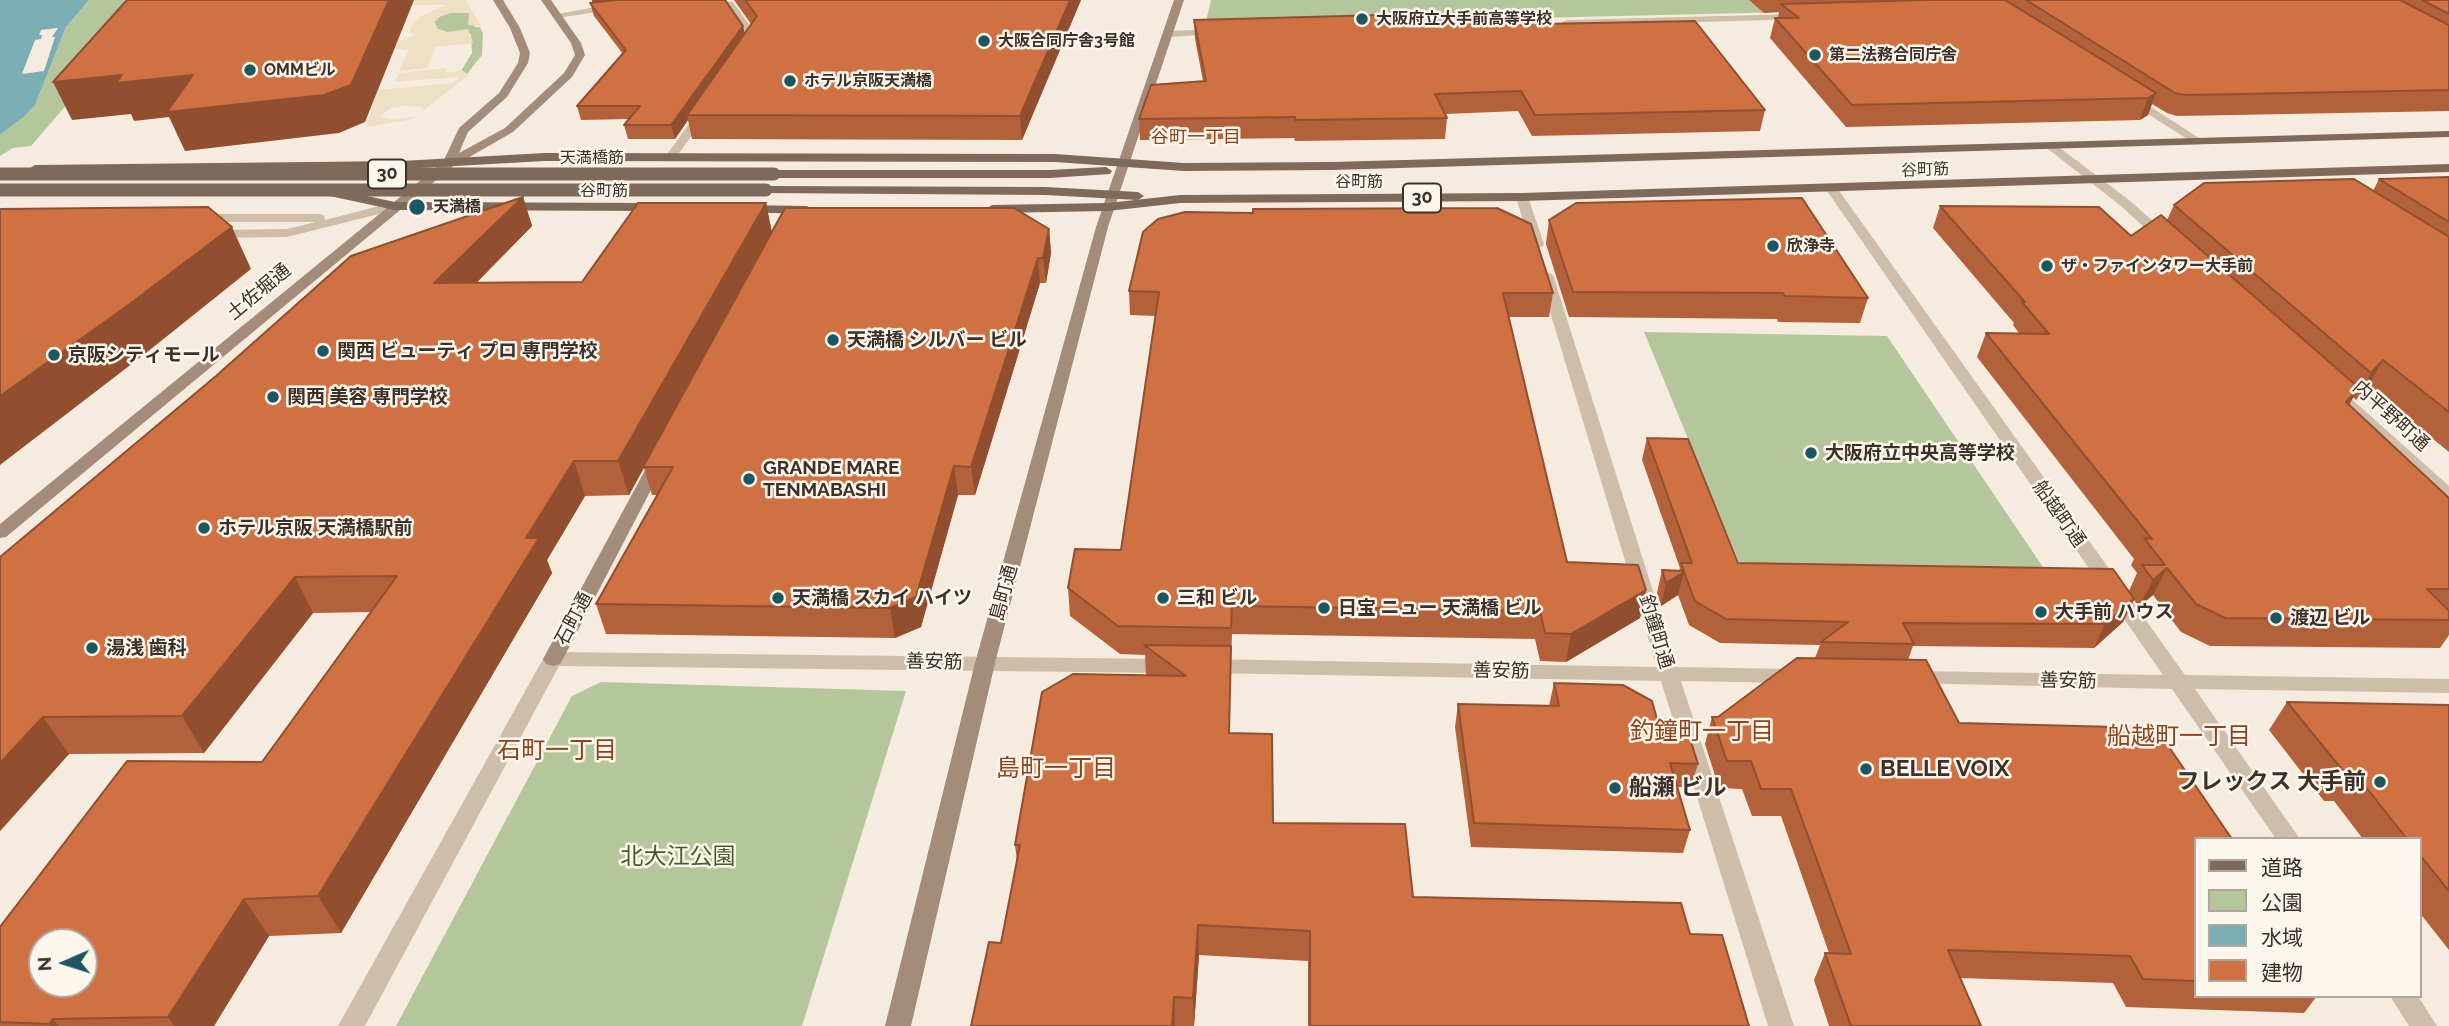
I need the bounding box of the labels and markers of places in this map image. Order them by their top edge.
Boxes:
place label: 大阪府立大手前高等学校 [1376,9,1552,29]
marker: 大阪府立大手前高等学校 [1354,11,1370,27]
place label: 大阪合同庁舎3号館 [998,31,1135,51]
marker: 大阪合同庁舎3号館 [976,33,992,49]
place label: 第二法務合同庁舎 [1829,45,1957,65]
marker: 第二法務合同庁舎 [1807,47,1823,63]
place label: OMMビル [264,60,336,80]
marker: OMMビル [242,62,258,78]
place label: ホテル京阪天満橋 [804,71,932,91]
marker: ホテル京阪天満橋 [782,73,798,89]
marker: 天満橋 [407,197,427,217]
place label: 天満橋 [433,197,481,217]
place label: 欣浄寺 [1787,236,1835,256]
marker: 欣浄寺 [1765,238,1781,254]
place label: ザ・ファインタワー大手前 [2061,256,2253,276]
marker: ザ・ファインタワー大手前 [2039,258,2055,274]
place label: 天満橋 シルバー ビル [847,329,1027,351]
marker: 天満橋 シルバー ビル [825,332,841,348]
place label: 関西 ビューティ プロ 専門学校 [337,340,598,362]
marker: 関西 ビューティ プロ 専門学校 [315,343,331,359]
place label: 京阪シティモール [68,344,220,366]
marker: 京阪シティモール [46,347,62,363]
place label: 関西 美容 専門学校 [287,386,448,408]
marker: 関西 美容 専門学校 [265,389,281,405]
place label: 大阪府立中央高等学校 [1825,442,2015,464]
marker: 大阪府立中央高等学校 [1803,445,1819,461]
place label: GRANDE MARE TENMABASHI [763,457,900,501]
marker: GRANDE MARE TENMABASHI [741,471,757,487]
place label: ホテル京阪 天満橋駅前 [218,517,413,539]
marker: ホテル京阪 天満橋駅前 [196,520,212,536]
place label: 天満橋 スカイ ハイツ [792,587,972,609]
place label: 三和 ビル [1177,587,1258,609]
marker: 天満橋 スカイ ハイツ [770,590,786,606]
marker: 三和 ビル [1155,590,1171,606]
place label: 日宝 ニュー 天満橋 ビル [1338,597,1542,619]
marker: 日宝 ニュー 天満橋 ビル [1316,600,1332,616]
place label: 大手前 ハウス [2055,601,2174,623]
marker: 大手前 ハウス [2033,604,2049,620]
place label: 渡辺 ビル [2290,607,2371,629]
marker: 渡辺 ビル [2268,610,2284,626]
place label: 湯浅 歯科 [106,637,187,659]
marker: 湯浅 歯科 [84,640,100,656]
place label: BELLE VOIX [1880,755,2009,783]
marker: BELLE VOIX [1858,761,1874,777]
place label: フレックス 大手前 [2176,768,2366,796]
place label: 船瀬 ビル [1629,774,1727,802]
marker: フレックス 大手前 [2372,774,2388,790]
marker: 船瀬 ビル [1607,780,1623,796]

